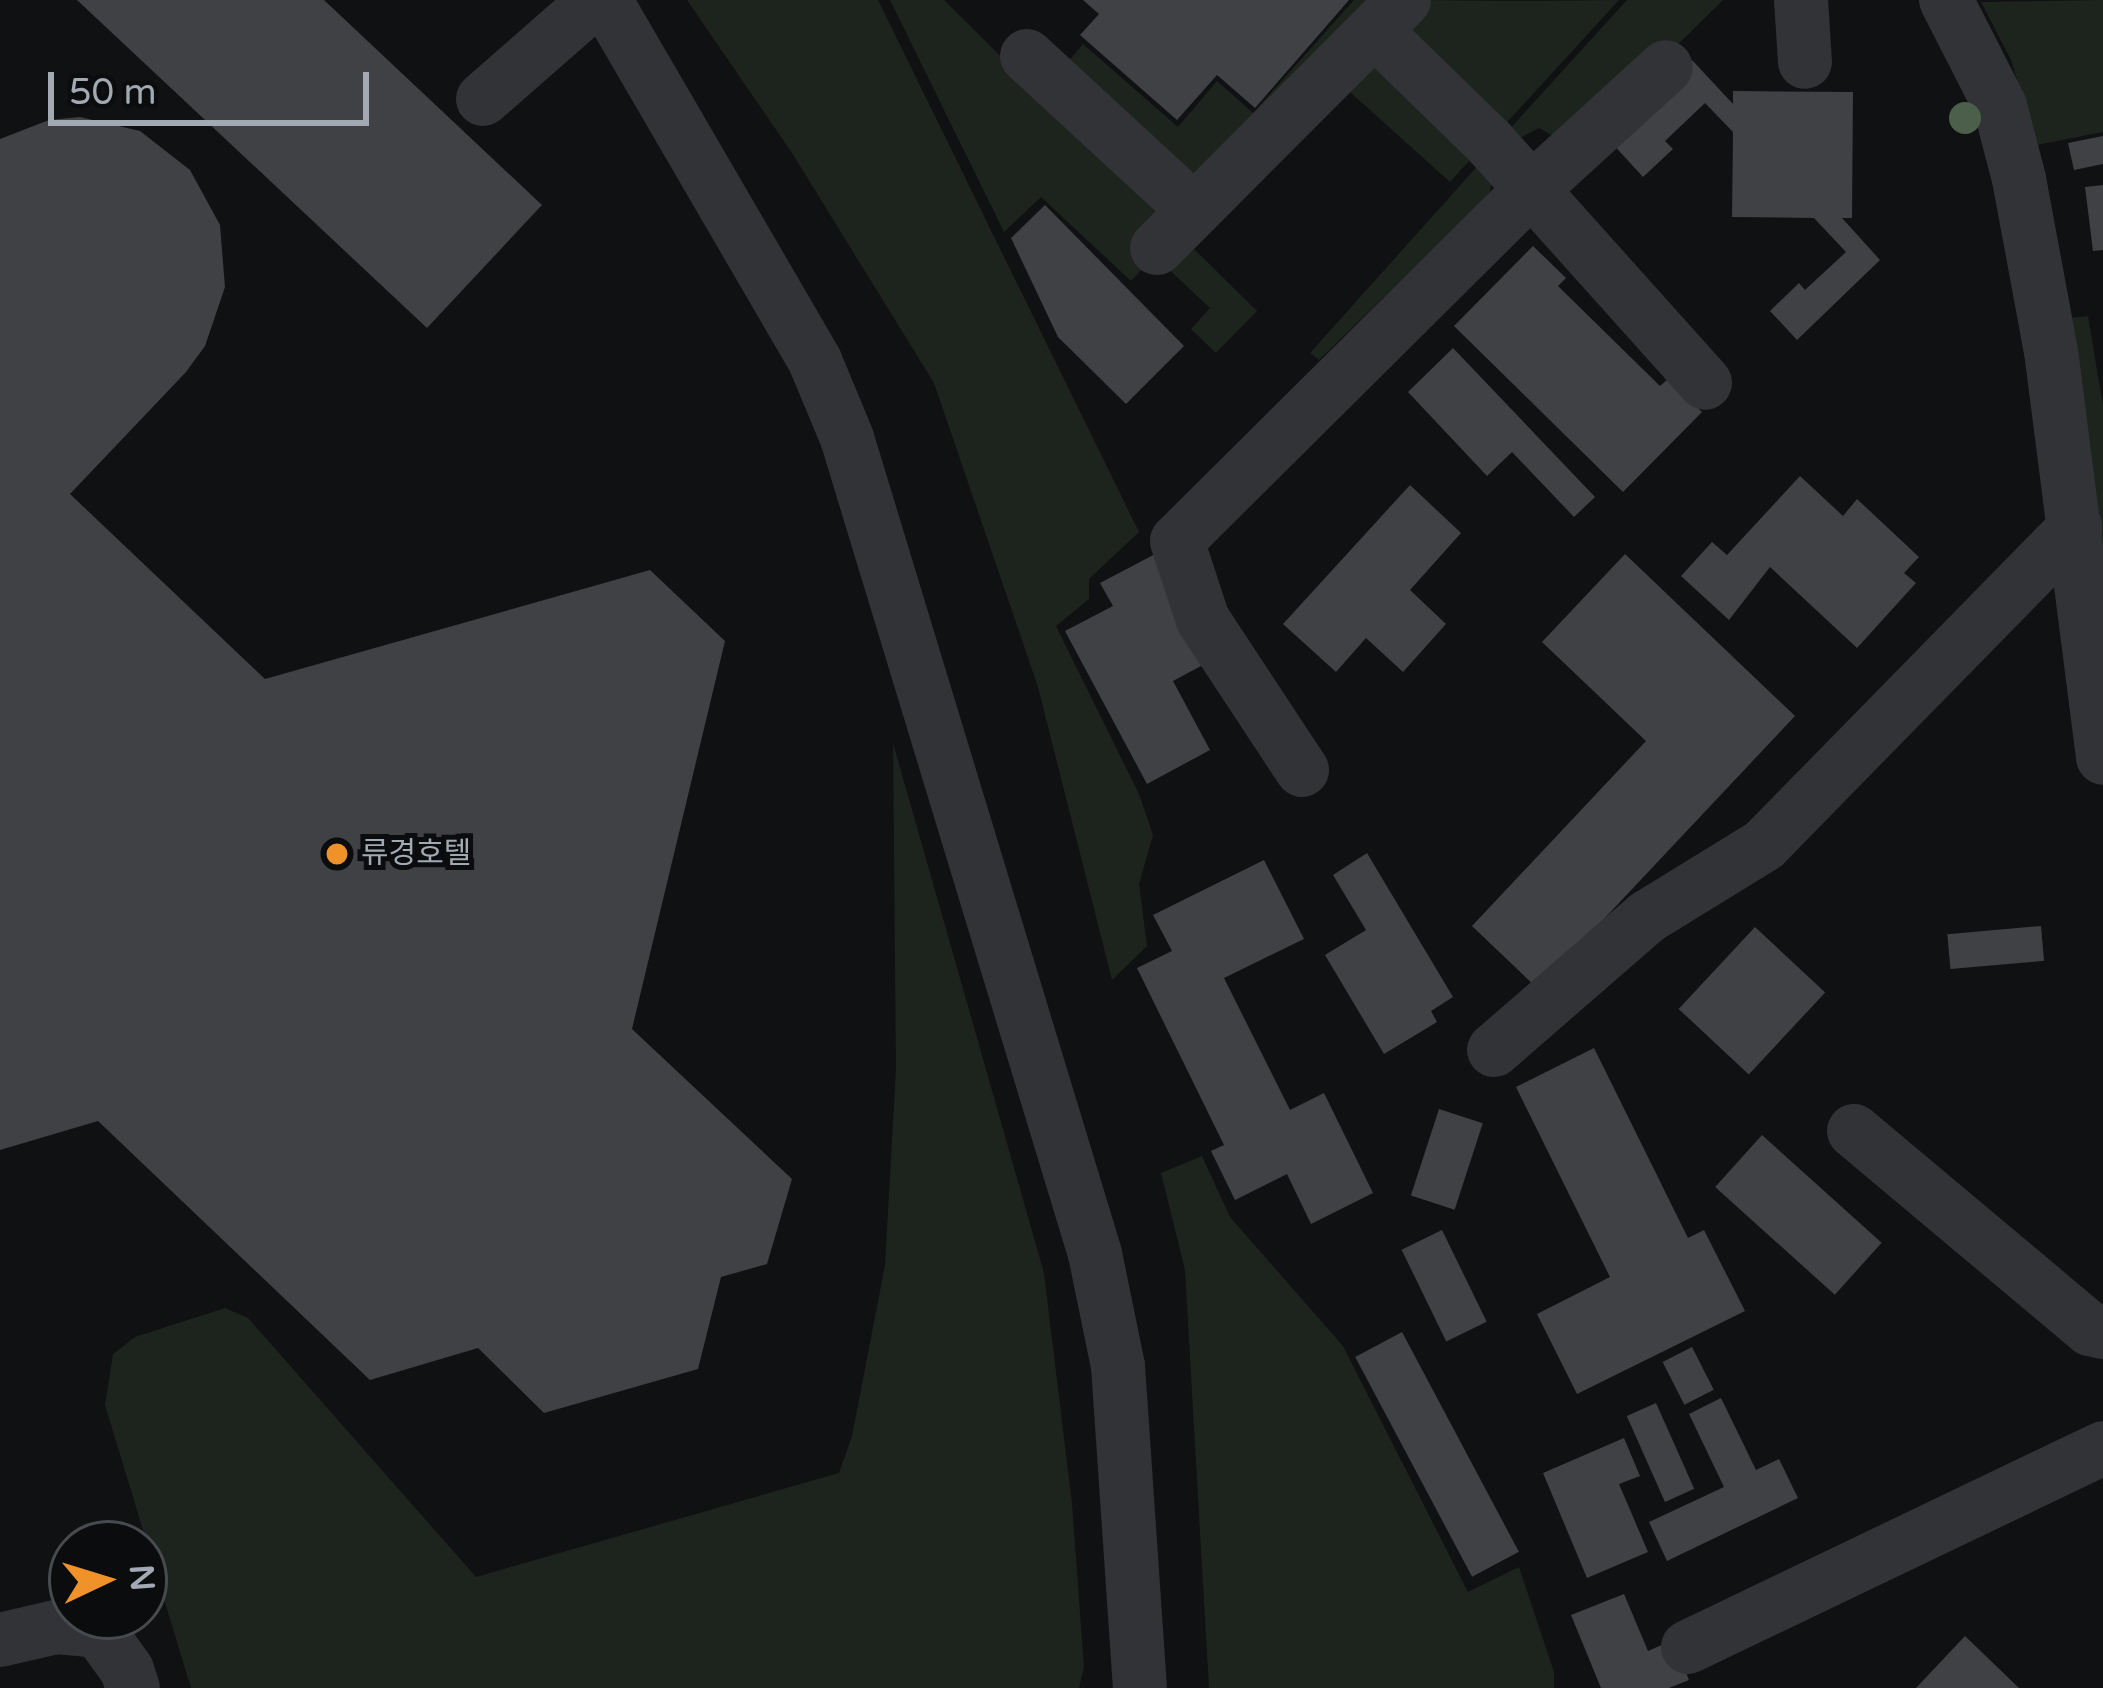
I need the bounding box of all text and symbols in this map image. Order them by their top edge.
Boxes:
scale bar [54,48,375,122]
text: 50 m [69,71,157,114]
place label: 류경호텔 [361,836,471,872]
marker: 류경호텔 [324,841,350,867]
north arrow [48,1520,168,1640]
text: N [121,1563,162,1592]

